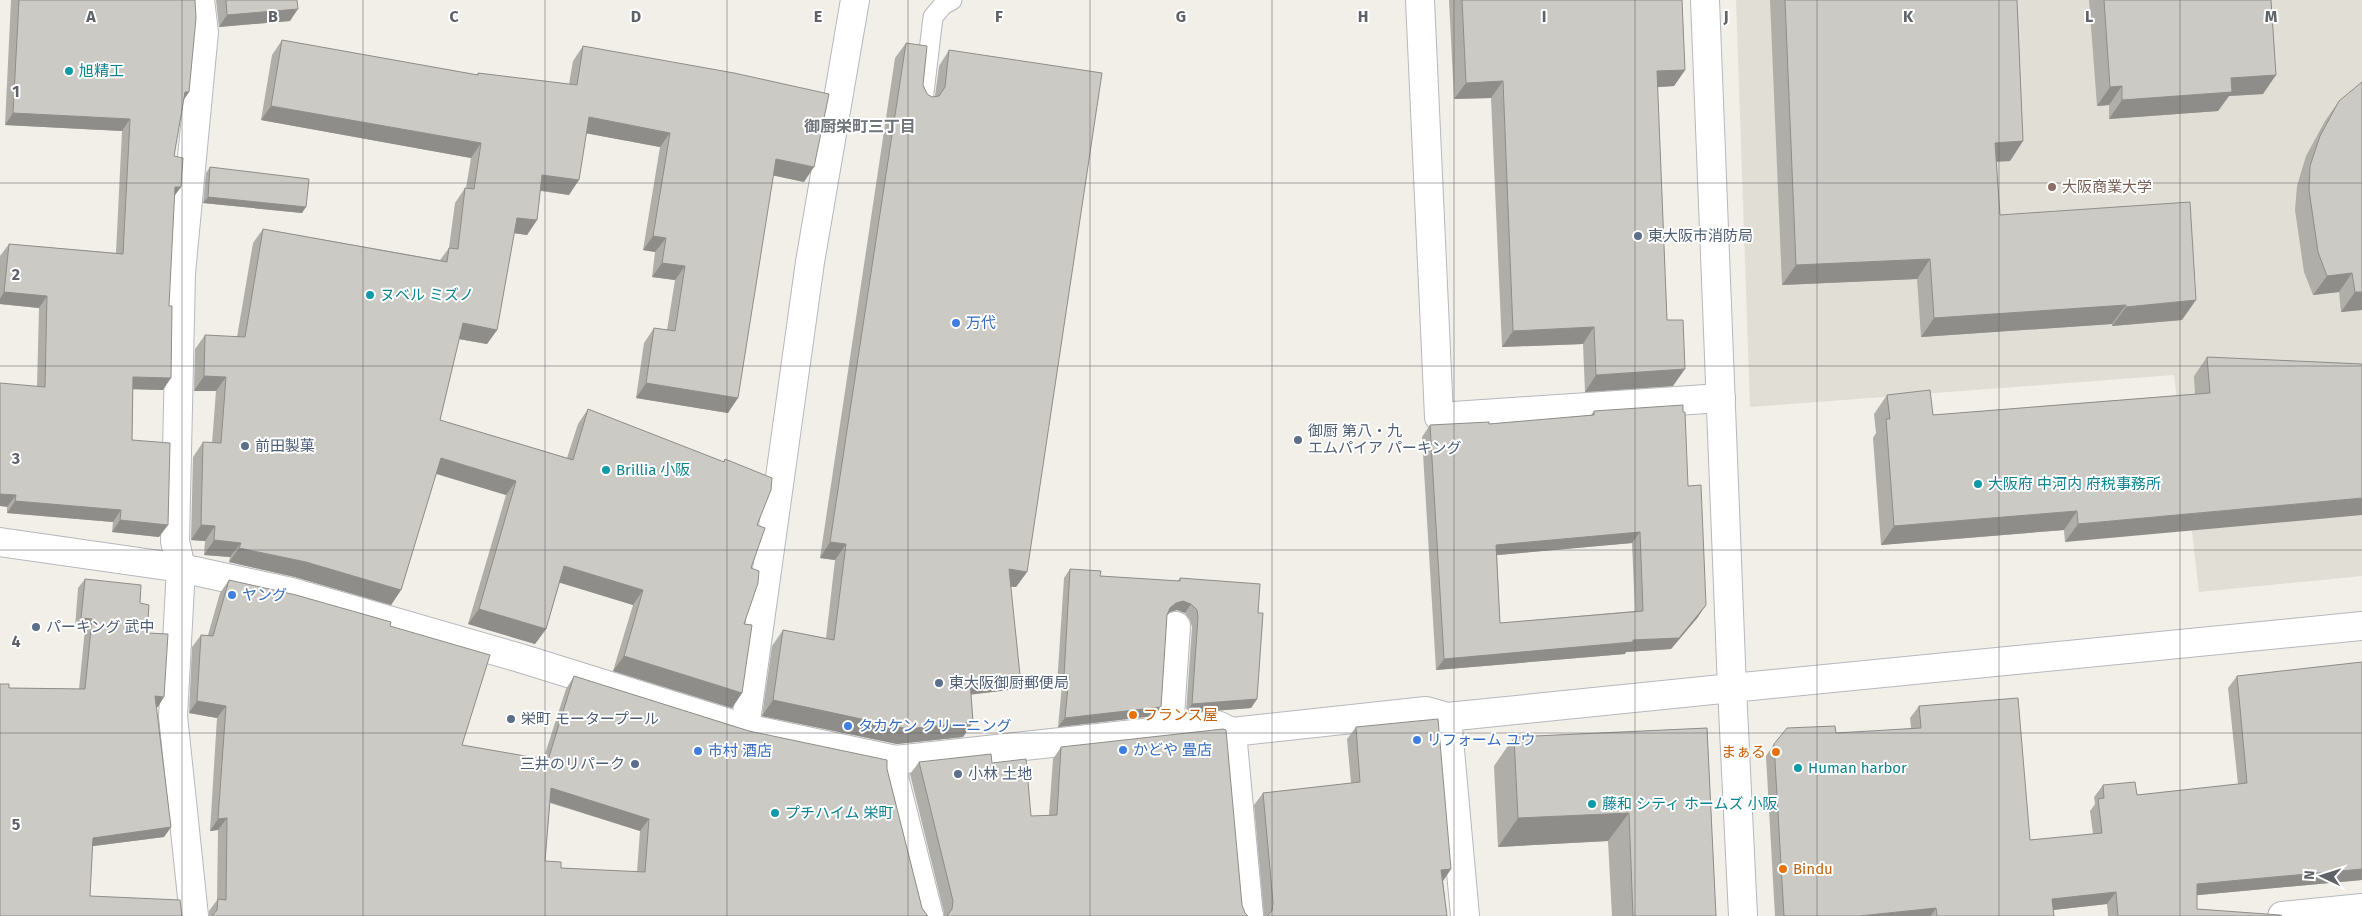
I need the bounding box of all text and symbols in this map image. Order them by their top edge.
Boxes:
text: A [85,7,96,26]
text: B [268,7,278,26]
text: C [449,7,459,26]
text: D [631,7,641,26]
text: E [814,7,822,26]
text: F [995,7,1003,26]
text: G [1176,7,1186,26]
text: H [1358,7,1368,26]
text: I [1542,7,1546,26]
text: J [1722,7,1729,26]
text: K [1903,7,1914,26]
text: L [2085,7,2093,26]
text: M [2265,7,2278,26]
place label: 旭精工 [79,62,124,80]
marker: 旭精工 [63,65,75,77]
text: 1 [12,82,20,101]
district label: 御厨栄町三丁目 [804,117,916,136]
place label: 大阪商業大学 [2062,178,2152,196]
marker: 大阪商業大学 [2046,181,2058,193]
place label: 東大阪市消防局 [1648,227,1753,245]
marker: 東大阪市消防局 [1632,230,1644,242]
text: 2 [12,265,20,284]
place label: ヌベル ミズノ [380,286,474,304]
marker: ヌベル ミズノ [364,289,376,301]
place label: 万代 [966,314,996,332]
marker: 万代 [950,317,962,329]
place label: 御厨 第八・九 エムパイア パーキング [1308,422,1462,457]
marker: 御厨 第八・九 エムパイア パーキング [1292,434,1304,446]
place label: 前田製菓 [255,437,315,455]
marker: 前田製菓 [239,440,251,452]
text: 3 [11,449,20,468]
place label: Brillia 小阪 [616,461,690,479]
marker: Brillia 小阪 [600,464,612,476]
place label: 大阪府 中河内 府税事務所 [1988,475,2161,493]
marker: 大阪府 中河内 府税事務所 [1972,478,1984,490]
place label: ヤング [242,586,287,604]
marker: ヤング [226,589,238,601]
place label: パーキング 武中 [46,618,155,636]
marker: パーキング 武中 [30,621,42,633]
text: 4 [11,632,21,651]
place label: 東大阪御厨郵便局 [949,674,1069,692]
marker: 東大阪御厨郵便局 [933,677,945,689]
place label: フランス屋 [1143,706,1218,724]
marker: フランス屋 [1127,709,1139,721]
place label: 栄町 モータープール [521,710,659,728]
marker: 栄町 モータープール [505,713,517,725]
place label: タカケン クリーニング [858,717,1012,735]
marker: タカケン クリーニング [842,720,854,732]
place label: リフォーム ユウ [1427,731,1536,749]
marker: リフォーム ユウ [1411,734,1423,746]
place label: かどや 畳店 [1133,741,1212,759]
place label: 市村 酒店 [708,742,772,760]
place label: まぁる [1721,743,1766,761]
marker: かどや 畳店 [1117,744,1129,756]
marker: 市村 酒店 [692,745,704,757]
marker: まぁる [1770,746,1782,758]
place label: 三井のリパーク [520,755,625,773]
marker: 三井のリパーク [629,758,641,770]
place label: Human harbor [1808,759,1907,777]
marker: Human harbor [1792,762,1804,774]
place label: 小林 土地 [968,765,1032,783]
marker: 小林 土地 [952,768,964,780]
place label: 藤和 シティ ホームズ 小阪 [1602,795,1778,813]
marker: 藤和 シティ ホームズ 小阪 [1586,798,1598,810]
place label: プチハイム 栄町 [785,804,893,822]
marker: プチハイム 栄町 [769,807,781,819]
text: 5 [12,815,21,834]
north arrow [2297,851,2347,901]
place label: Bindu [1793,860,1833,878]
marker: Bindu [1777,863,1789,875]
text: N [2301,870,2318,880]

